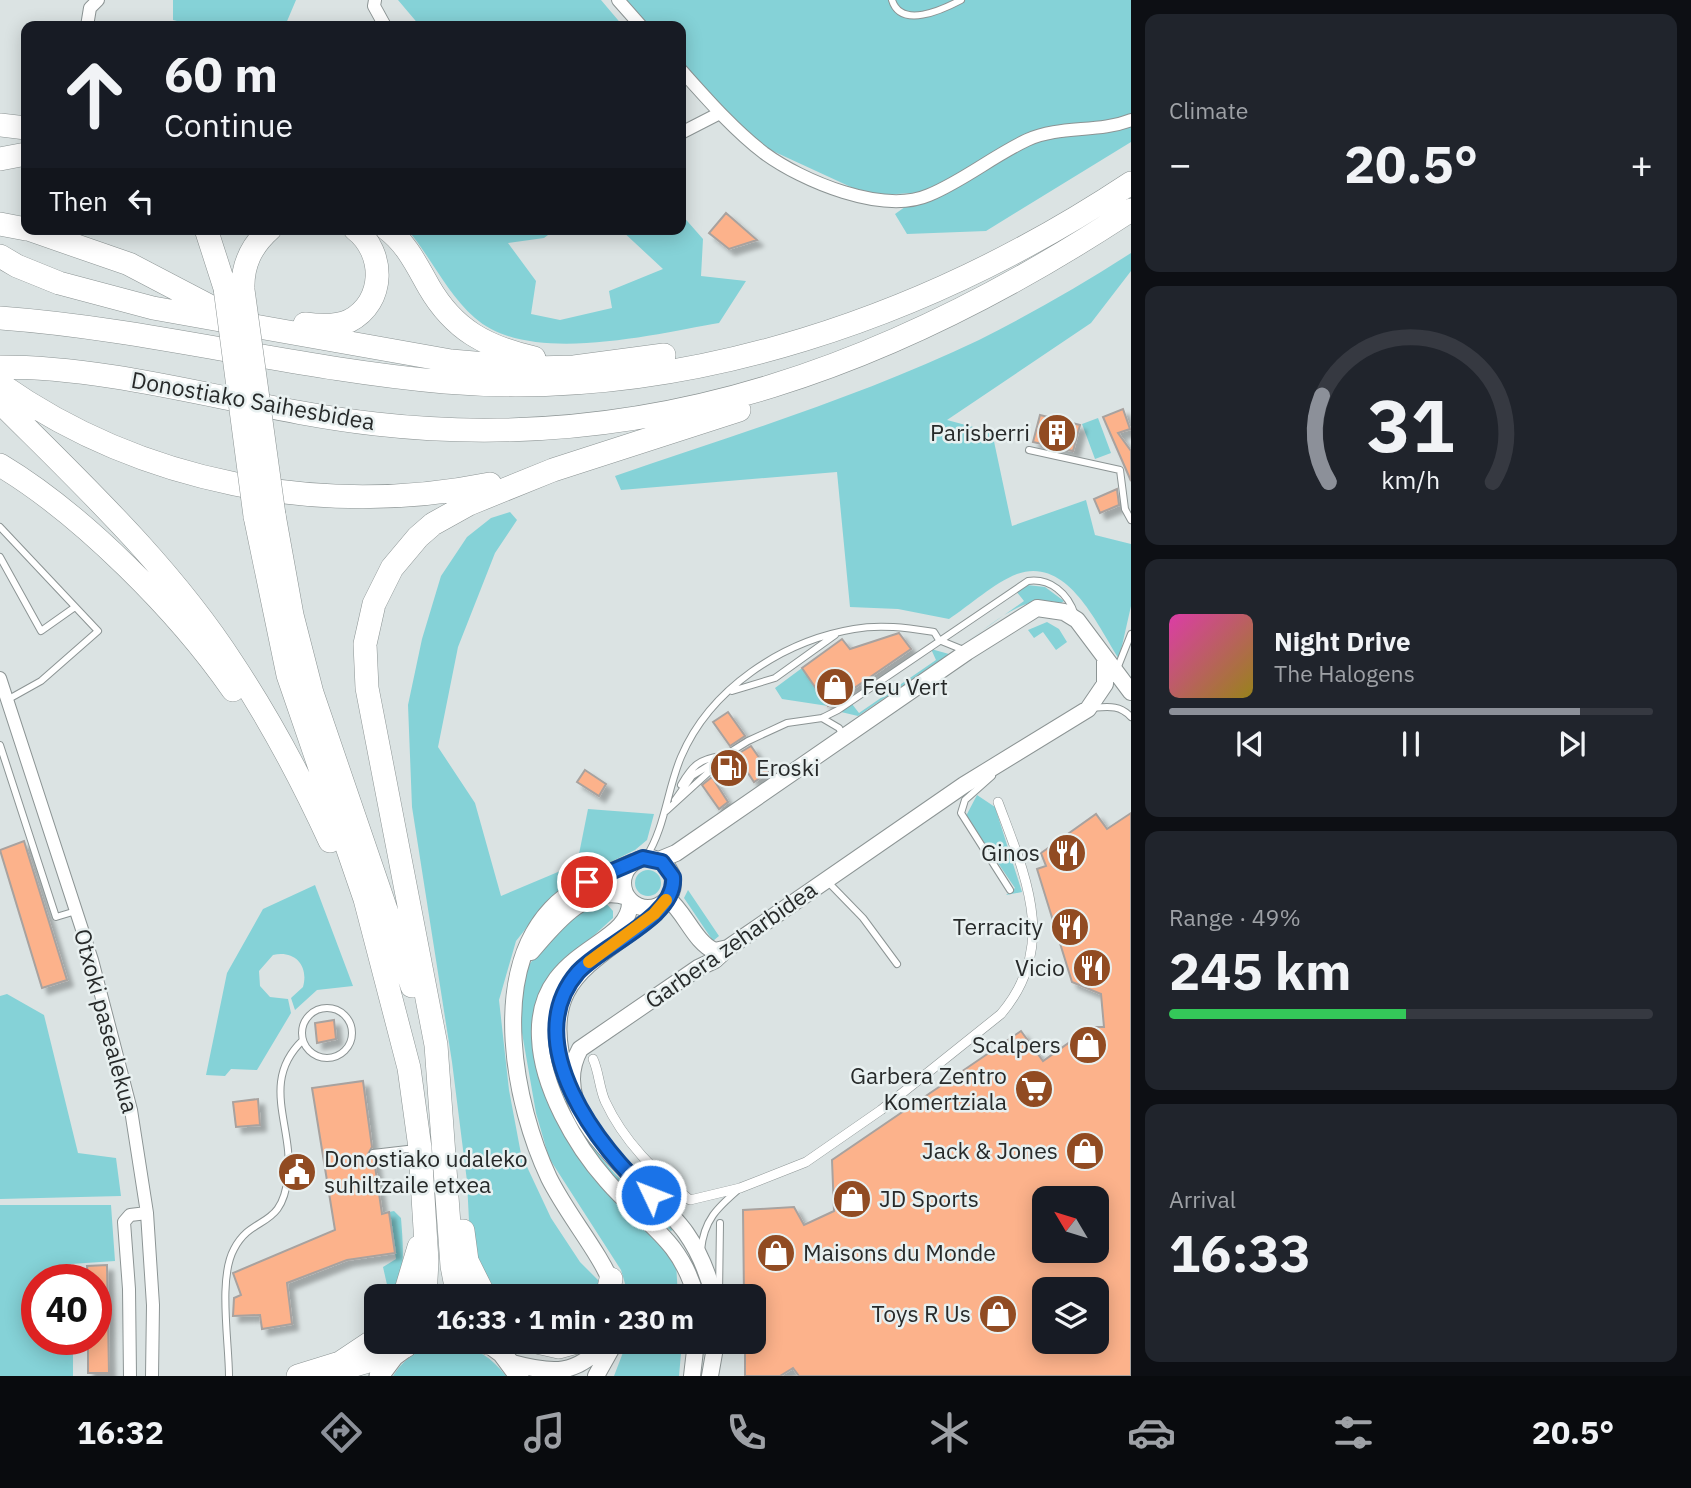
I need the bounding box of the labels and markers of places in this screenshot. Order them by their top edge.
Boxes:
building icon: Parisberri [1036,412,1078,454]
place label: Parisberri [930,417,1030,447]
shop icon: Feu Vert [814,666,856,708]
place label: Feu Vert [862,671,948,701]
fuel station icon: Eroski [708,747,750,789]
place label: Eroski [756,752,820,782]
restaurant icon: Ginos [1046,832,1088,874]
place label: Ginos [981,837,1040,867]
pin [557,852,617,912]
restaurant icon: Terracity [1049,906,1091,948]
place label: Terracity [953,911,1044,941]
restaurant icon: Vicio [1071,947,1113,989]
place label: Vicio [1015,952,1065,982]
shop icon: Scalpers [1067,1024,1109,1066]
place label: Scalpers [972,1029,1061,1059]
place label: Garbera Zentro Komertziala [850,1060,1007,1116]
supermarket icon: Garbera Zentro Komertziala [1013,1068,1055,1110]
shop icon: Jack & Jones [1064,1130,1106,1172]
place label: Jack & Jones [922,1135,1058,1165]
place label: Donostiako udaleko suhiltzaile etxea [324,1143,528,1199]
public building icon: Donostiako udaleko suhiltzaile etxea [276,1151,318,1193]
shop icon: JD Sports [831,1178,873,1220]
place label: JD Sports [879,1183,979,1213]
shop icon: Maisons du Monde [755,1232,797,1274]
place label: Maisons du Monde [803,1237,996,1267]
shop icon: Toys R Us [977,1293,1019,1335]
place label: Toys R Us [872,1298,971,1328]

